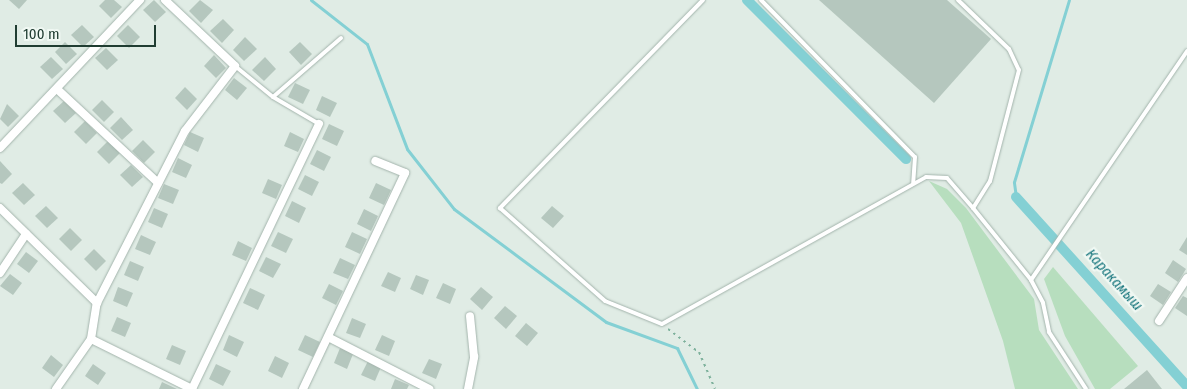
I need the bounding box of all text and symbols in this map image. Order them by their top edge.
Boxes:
scale bar [18,15,159,47]
text: 100 m [23,25,60,43]
water label: Каракамыш [1082,246,1146,314]

